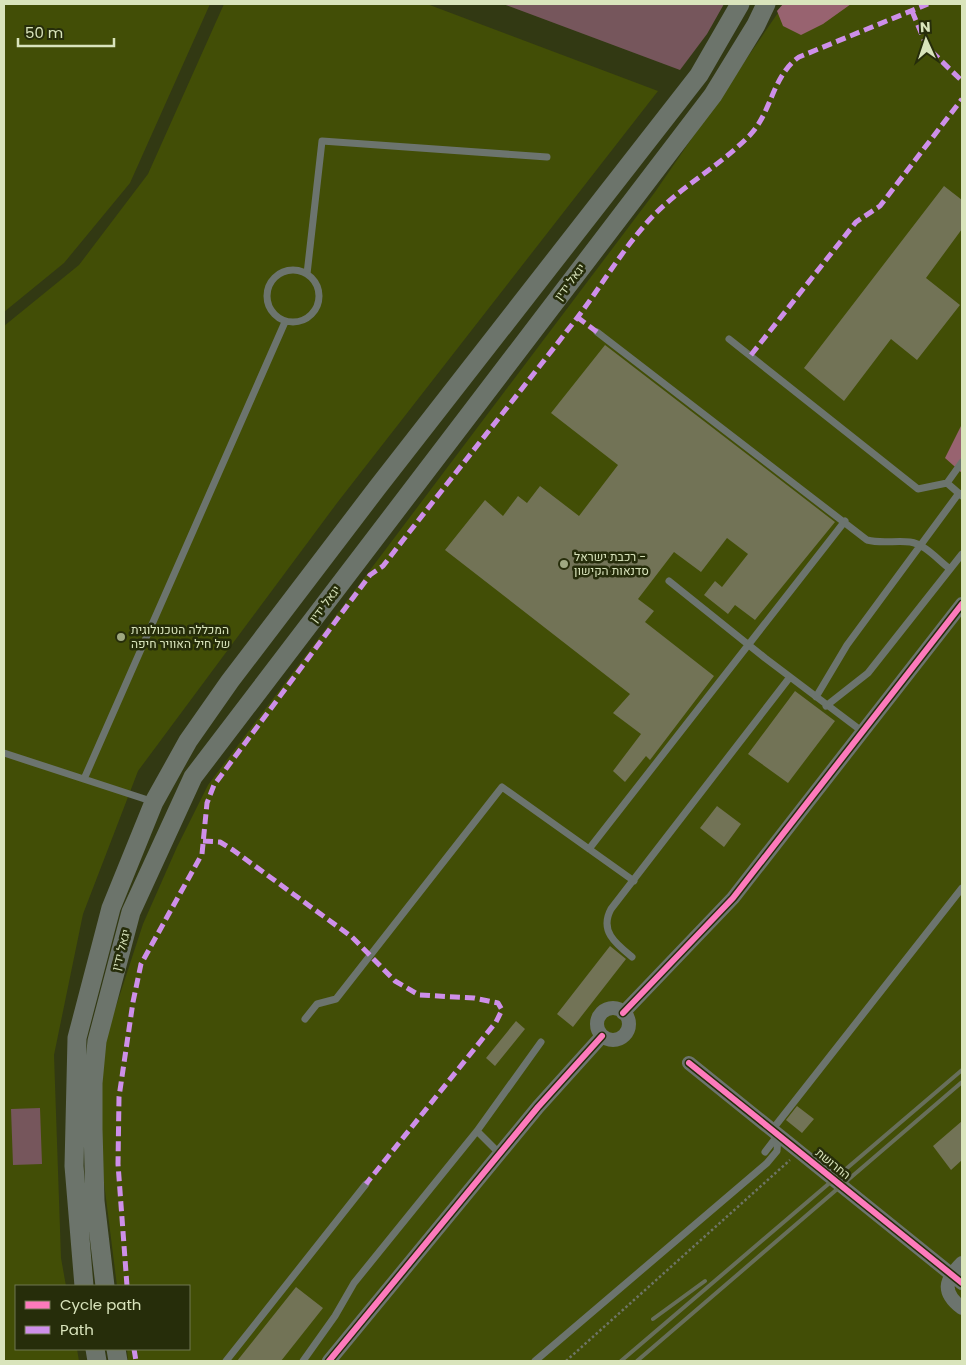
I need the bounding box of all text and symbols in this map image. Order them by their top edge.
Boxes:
scale bar [18,15,114,47]
north arrow [901,15,951,65]
text: N [920,17,931,37]
text: 50 m [25,22,63,43]
street label: יגאל ידין [550,260,589,304]
place label: רכבת ישראל - סדנאות הקישון [574,548,649,579]
marker: רכבת ישראל - סדנאות הקישון [558,558,570,570]
street label: יגאל ידין [305,582,344,626]
place label: המכללה הטכנולוגית של חיל האוויר חיפה [131,621,230,652]
marker: המכללה הטכנולוגית של חיל האוויר חיפה [115,631,127,643]
street label: יגאל ידין [107,927,134,972]
street label: החרושת [812,1144,855,1183]
legend [15,1285,190,1350]
text: Cycle path [60,1294,141,1315]
text: Path [60,1319,94,1340]

